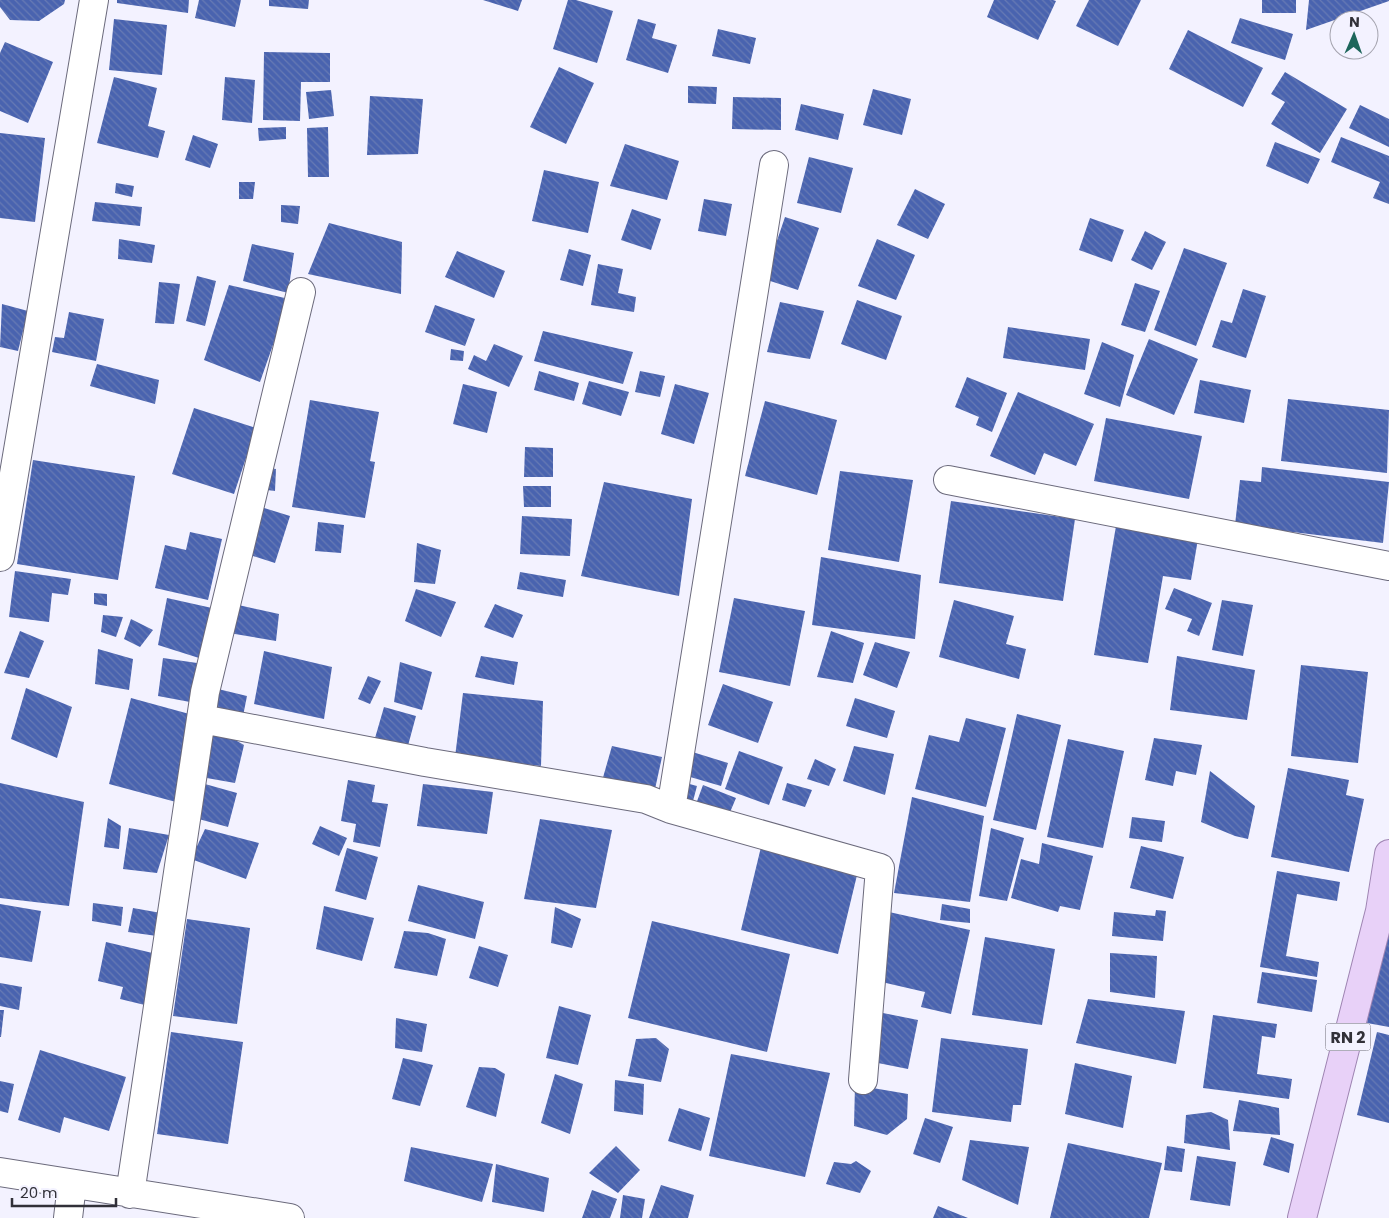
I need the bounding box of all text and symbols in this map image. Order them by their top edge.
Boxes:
north arrow [1329,10,1379,60]
text: N [1349,12,1360,32]
road number: RN 2 [1326,1024,1370,1050]
scale bar [12,1176,116,1208]
text: 20 m [20,1182,58,1203]

